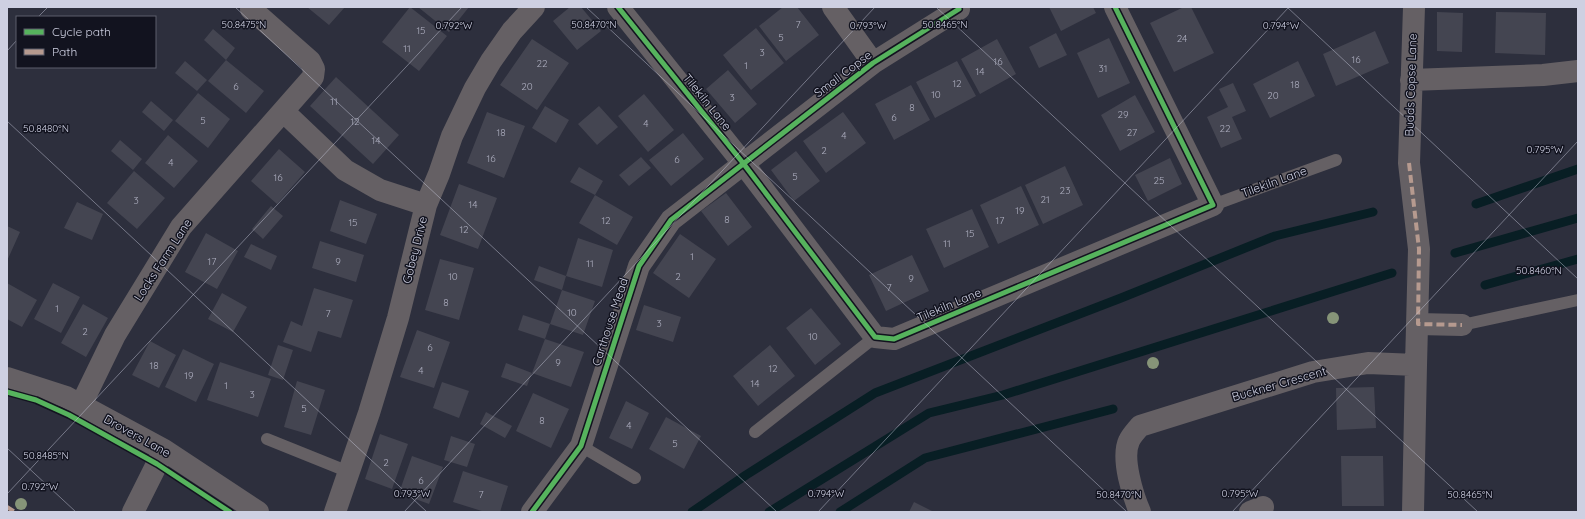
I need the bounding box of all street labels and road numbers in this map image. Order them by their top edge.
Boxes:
street label: Budds Copse Lane [1401,33,1420,137]
street label: Small Copse [811,47,875,100]
street label: Tilekiln Lane [680,70,735,133]
street label: Tilekiln Lane [1239,163,1309,200]
street label: Gobey Drive [399,215,430,285]
street label: Locks Farm Lane [130,216,195,304]
street label: Carthouse Mead [588,276,631,368]
street label: Tilekiln Lane [914,284,983,325]
street label: Buckner Crescent [1230,363,1328,404]
street label: Drovers Lane [101,411,173,460]

